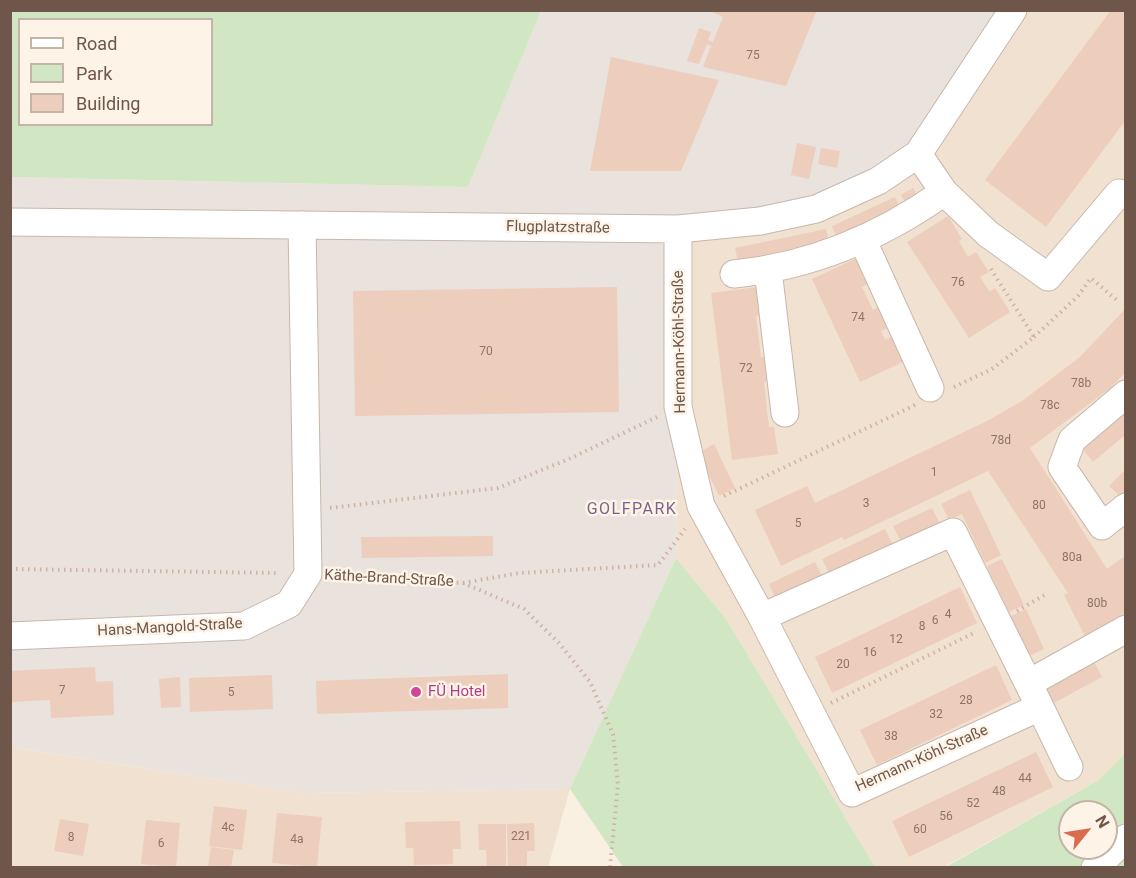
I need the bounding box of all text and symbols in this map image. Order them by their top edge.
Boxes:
legend [18,18,213,126]
text: Road [76,33,117,54]
house number: 75 [746,49,760,63]
text: Park [76,63,112,84]
text: Building [76,93,140,114]
street label: Flugplatzstraße [506,218,610,238]
street label: Hermann-Köhl-Straße [670,270,690,414]
house number: 76 [951,276,965,290]
house number: 74 [851,311,865,325]
house number: 70 [479,345,493,359]
house number: 72 [739,362,753,376]
house number: 78b [1071,377,1091,391]
house number: 78c [1040,399,1060,413]
house number: 78d [991,434,1011,448]
house number: 1 [931,466,937,480]
house number: 3 [863,497,869,511]
house number: 80 [1032,499,1046,513]
district label: GOLFPARK [587,500,677,520]
house number: 5 [795,517,801,531]
house number: 80a [1062,551,1082,565]
street label: Käthe-Brand-Straße [324,567,454,591]
house number: 80b [1087,597,1107,611]
house number: 4 [945,608,951,622]
house number: 6 [932,614,938,628]
street label: Hans-Mangold-Straße [97,615,243,641]
house number: 8 [919,620,925,634]
house number: 12 [889,633,903,647]
house number: 16 [863,646,877,660]
house number: 20 [836,658,850,672]
place label: FÜ Hotel [428,683,486,701]
house number: 7 [59,684,65,698]
marker: FÜ Hotel [409,685,423,699]
house number: 5 [228,686,234,700]
house number: 28 [959,694,973,708]
house number: 32 [929,708,943,722]
street label: Hermann-Köhl-Straße [853,722,991,796]
house number: 38 [884,730,898,744]
house number: 44 [1018,772,1032,786]
house number: 48 [992,785,1006,799]
house number: 52 [966,797,980,811]
north arrow [1058,800,1118,860]
house number: 56 [939,810,953,824]
text: N [1091,812,1113,831]
house number: 4c [221,821,235,835]
house number: 60 [913,823,927,837]
house number: 221 [511,830,531,844]
house number: 8 [68,831,74,845]
house number: 4a [290,833,304,847]
house number: 6 [158,837,164,851]

